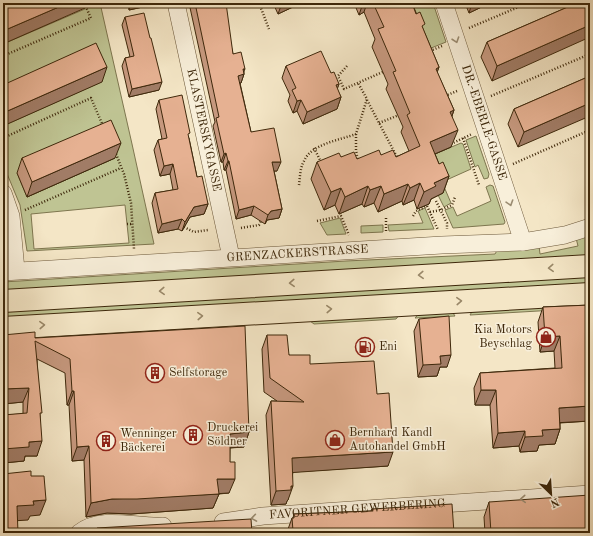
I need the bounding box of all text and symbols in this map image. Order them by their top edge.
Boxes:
one-way arrow [451,36,460,43]
street label: DR.-EBERLE-GASSE [459,63,508,182]
street label: KLASTERSKYGASSE [184,68,223,192]
one-way arrow [505,200,514,207]
street label: GRENZACKERSTRASSE [226,244,369,264]
one-way arrow [548,263,554,272]
one-way arrow [418,271,424,280]
one-way arrow [289,279,295,288]
one-way arrow [159,287,165,296]
one-way arrow [456,297,462,306]
one-way arrow [326,304,332,313]
one-way arrow [197,312,203,321]
one-way arrow [39,321,45,330]
place label: Kia Motors Beyschlag [474,324,533,350]
shop icon: Kia Motors Beyschlag [535,326,557,348]
fuel station icon: Eni [354,336,376,358]
place label: Eni [379,341,397,353]
building icon: Selfstorage [144,362,166,384]
place label: Selfstorage [169,367,228,379]
place label: Druckerei Söldner [207,422,258,448]
building icon: Druckerei Söldner [182,424,204,446]
place label: Bernhard Kandl Autohandel GmbH [349,427,446,453]
place label: Wenninger Bäckerei [120,428,177,454]
shop icon: Bernhard Kandl Autohandel GmbH [324,429,346,451]
building icon: Wenninger Bäckerei [95,430,117,452]
north arrow [531,474,571,514]
one-way arrow [520,494,526,503]
text: N [548,495,561,509]
street label: FAVORITNER GEWERBERING [269,498,446,522]
one-way arrow [251,513,257,521]

